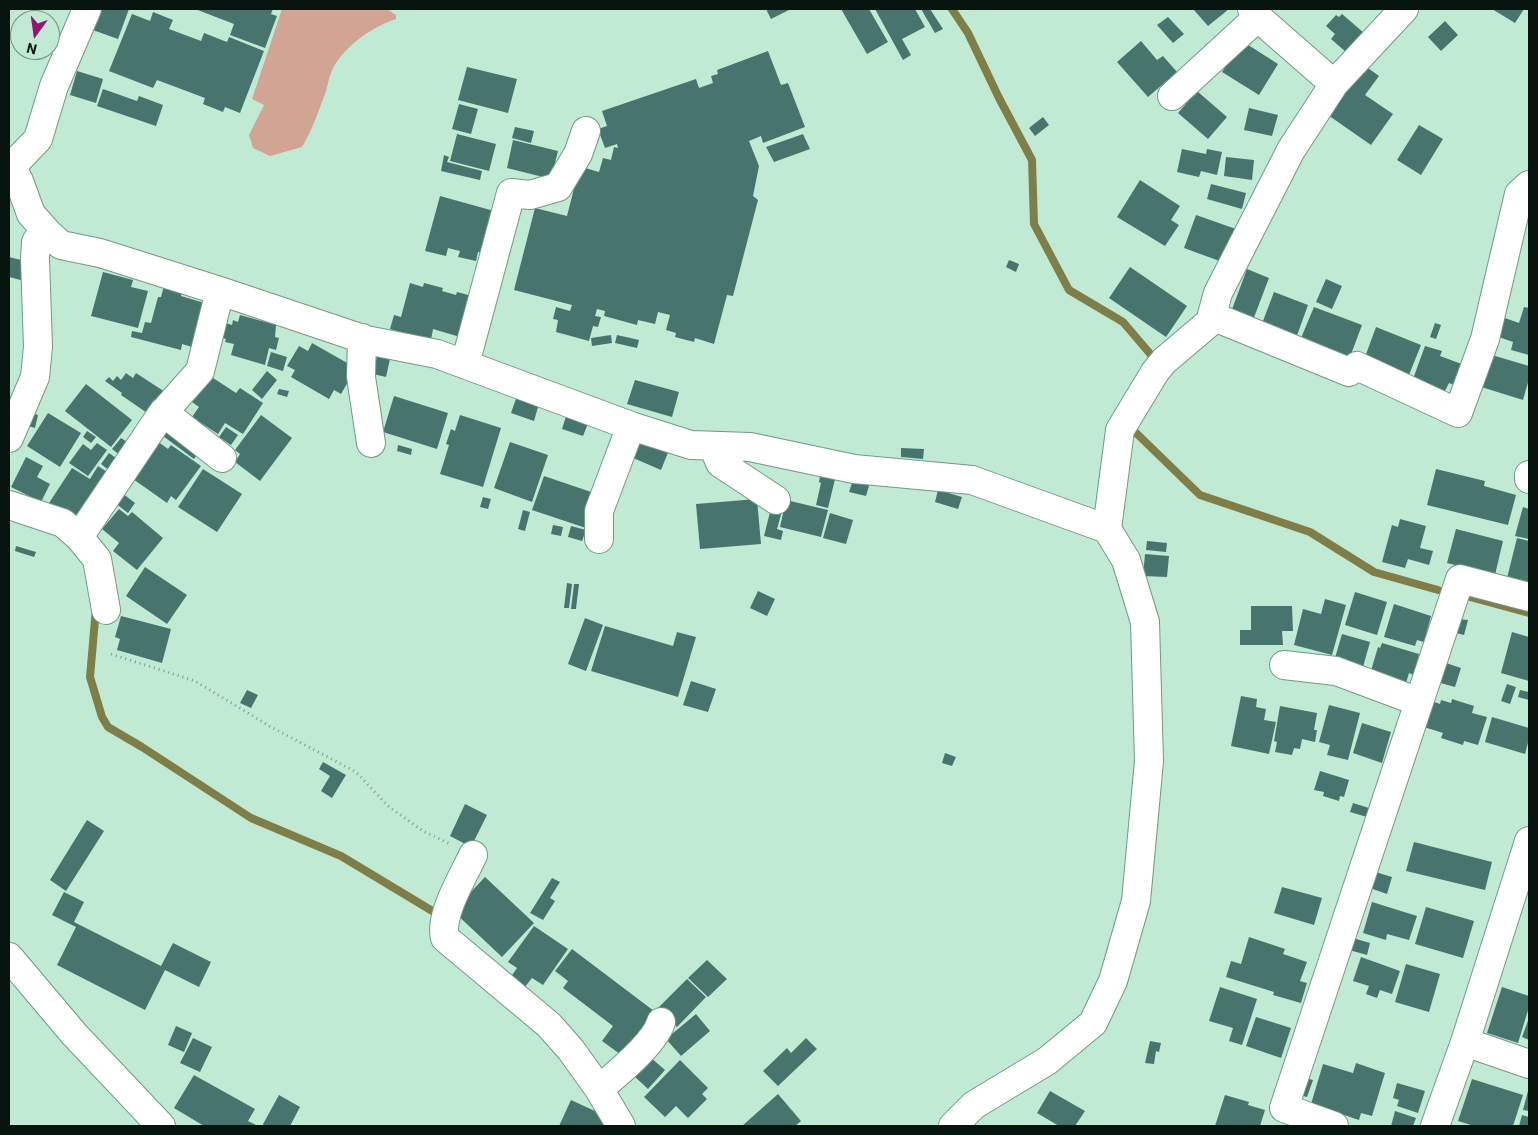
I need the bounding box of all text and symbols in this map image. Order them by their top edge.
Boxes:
north arrow [10,10,60,60]
text: N [25,40,38,58]

